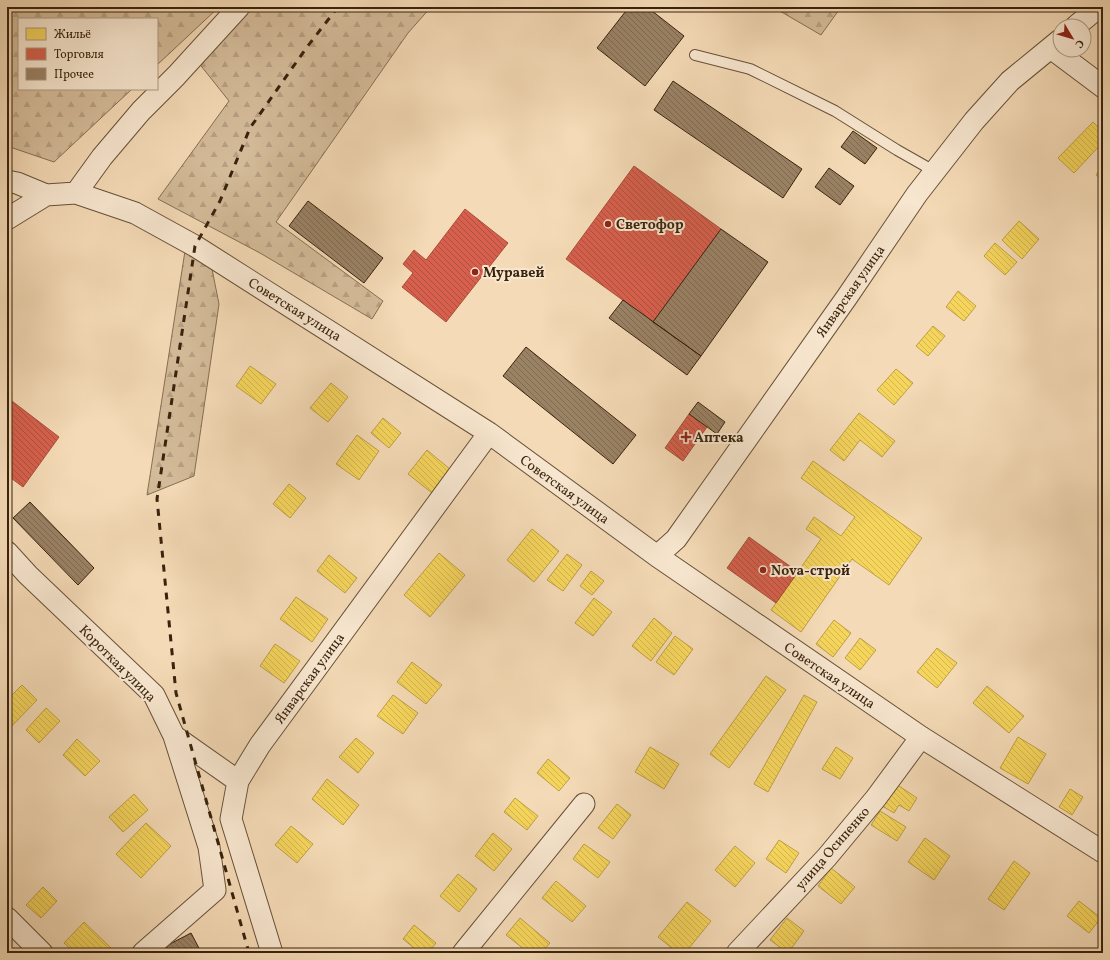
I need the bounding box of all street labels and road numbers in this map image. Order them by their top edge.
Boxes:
street label: Январская улица [812,242,890,342]
street label: Советская улица [244,274,344,347]
street label: Советская улица [515,451,613,529]
street label: Короткая улица [74,621,160,707]
street label: Январская улица [271,629,350,728]
street label: Советская улица [780,639,879,714]
street label: улица Осипенко [792,803,875,895]

